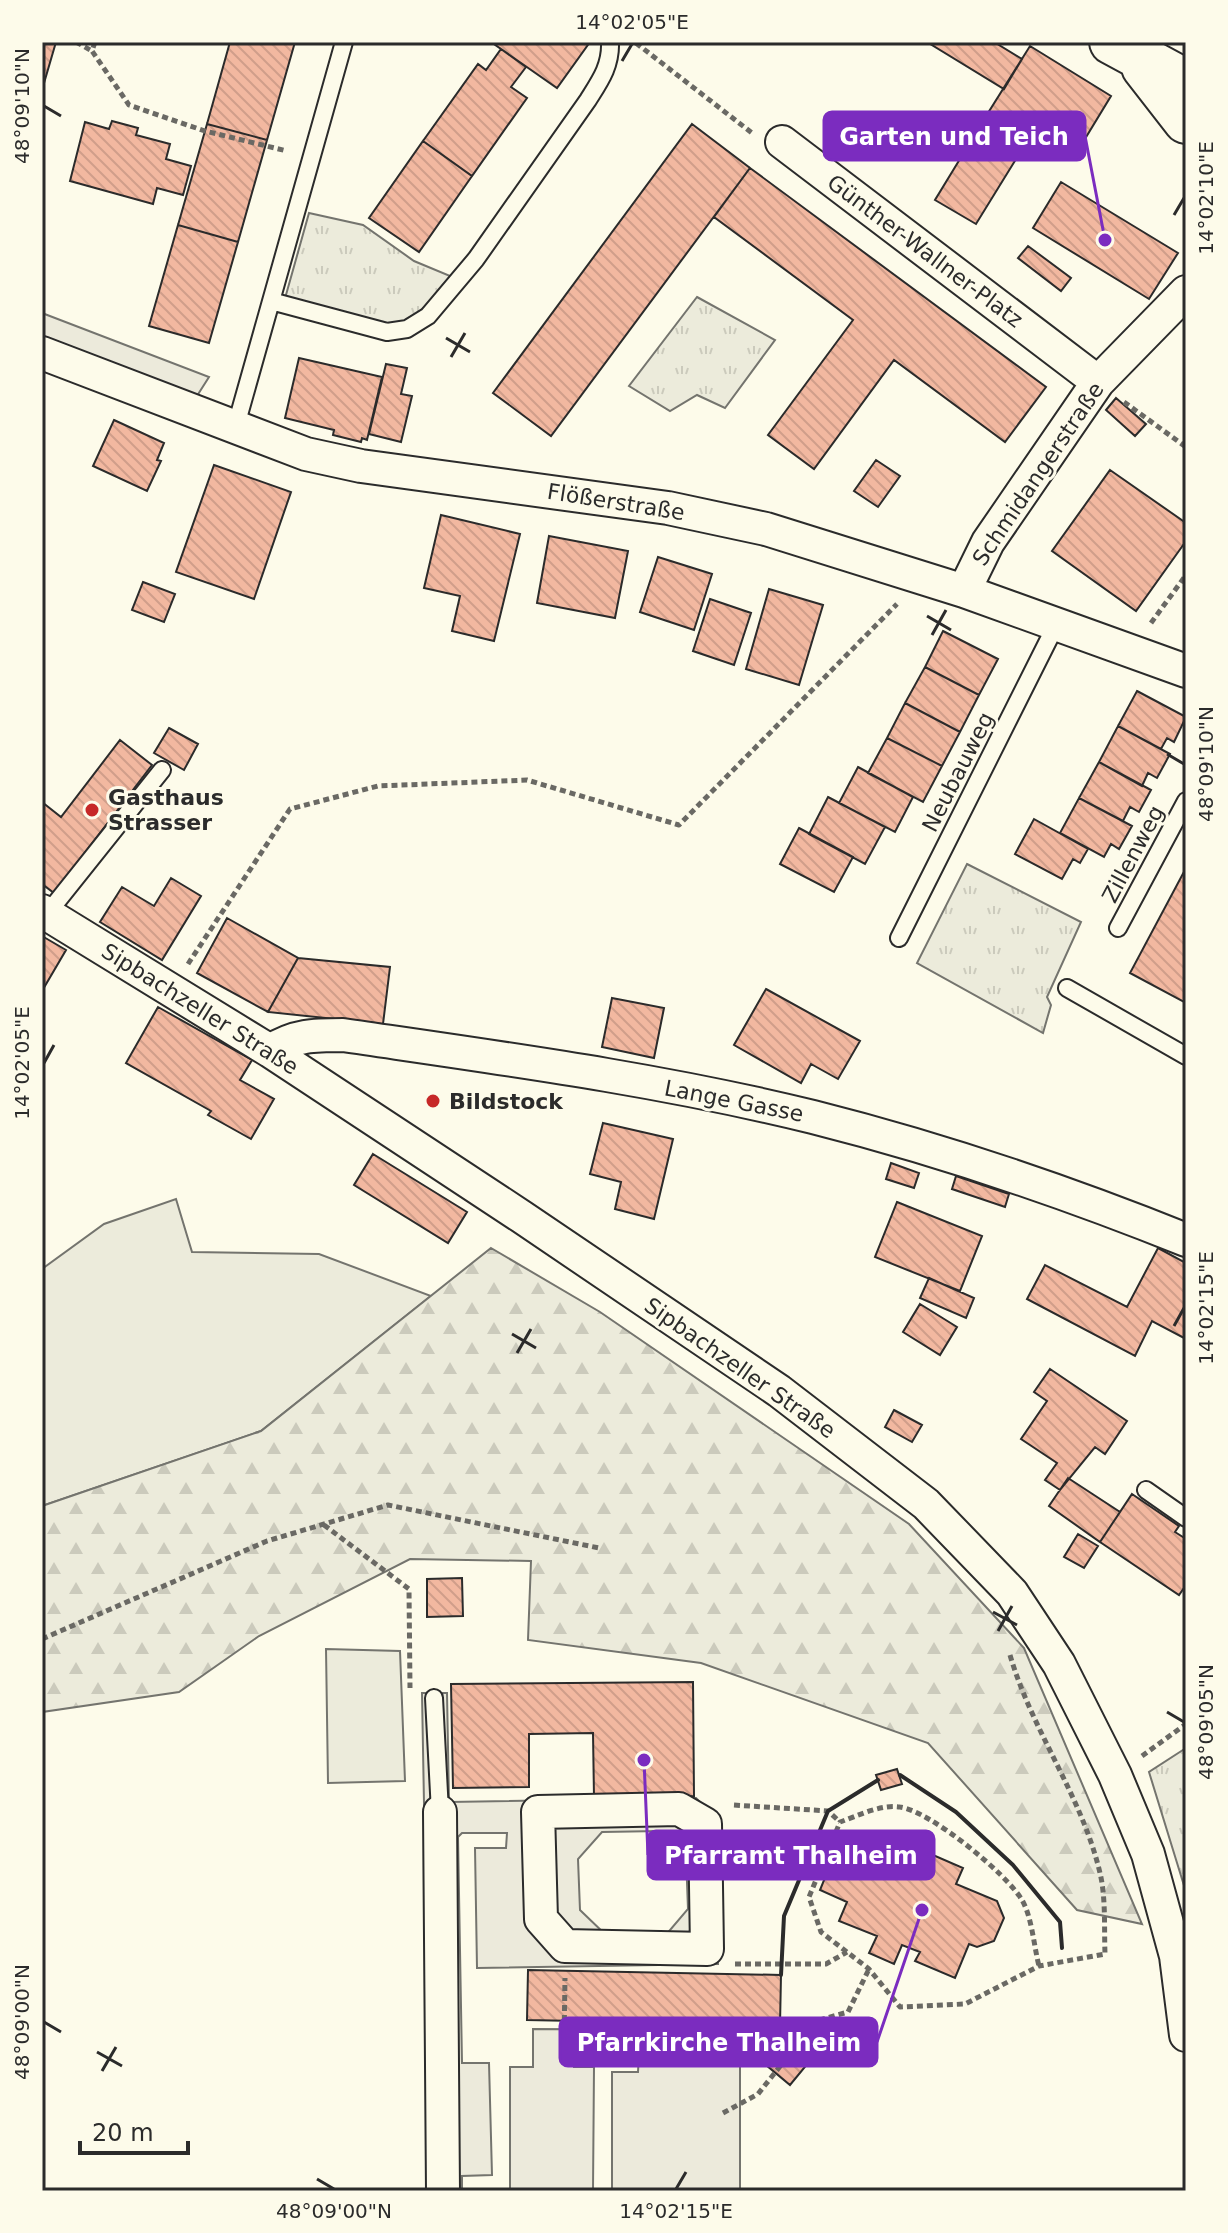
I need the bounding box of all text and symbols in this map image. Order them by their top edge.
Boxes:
text: 14°02'05"E [575,10,689,34]
text: 48°09'10"N [10,48,34,164]
callout: Garten und Teich [824,112,1085,160]
text: Garten und Teich [839,123,1069,151]
text: 14°02'10"E [1194,141,1218,255]
street label: Günther-Wallner-Platz [822,169,1028,333]
street label: Schmidangerstraße [967,378,1109,570]
street label: Flößerstraße [546,479,686,525]
text: 48°09'10"N [1194,706,1218,822]
street label: Neubauweg [917,708,999,836]
place label: Gasthaus Strasser [108,785,224,835]
marker: Gasthaus Strasser [83,801,101,819]
street label: Zillenweg [1097,801,1169,907]
street label: Sipbachzeller Straße [97,938,303,1080]
text: 14°02'05"E [10,1006,34,1120]
street label: Lange Gasse [662,1075,806,1127]
place label: Bildstock [449,1089,564,1114]
marker: Bildstock [424,1092,442,1110]
text: 14°02'15"E [1194,1251,1218,1365]
street label: Sipbachzeller Straße [640,1293,840,1443]
text: 48°09'05"N [1194,1664,1218,1780]
callout: Pfarramt Thalheim [648,1831,934,1879]
text: Pfarramt Thalheim [664,1842,918,1870]
text: 48°09'00"N [10,1964,34,2080]
callout: Pfarrkirche Thalheim [560,2018,877,2066]
text: Pfarrkirche Thalheim [577,2029,861,2057]
scale bar [80,2105,188,2155]
text: 20 m [92,2119,154,2147]
text: 48°09'00"N [276,2199,392,2223]
text: 14°02'15"E [619,2199,733,2223]

